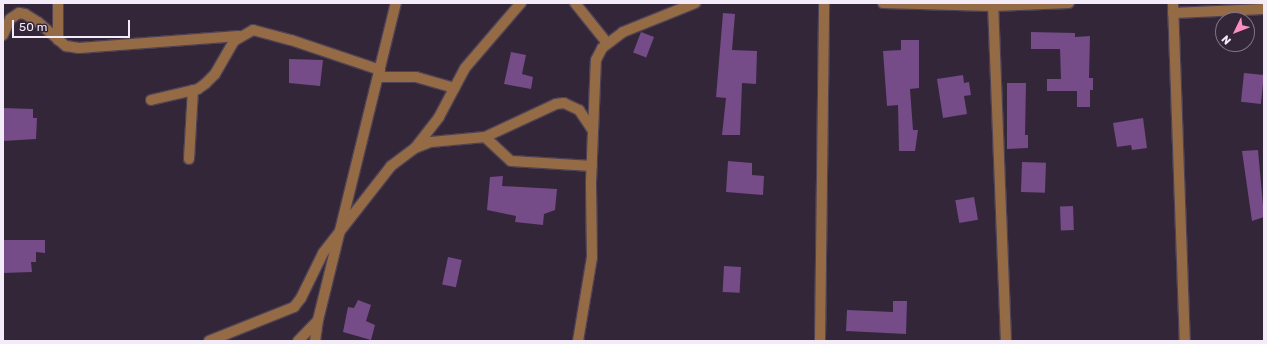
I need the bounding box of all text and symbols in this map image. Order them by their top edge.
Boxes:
scale bar [14,12,132,38]
north arrow [1215,12,1255,52]
text: 50 m [19,20,47,34]
text: N [1219,33,1234,47]

